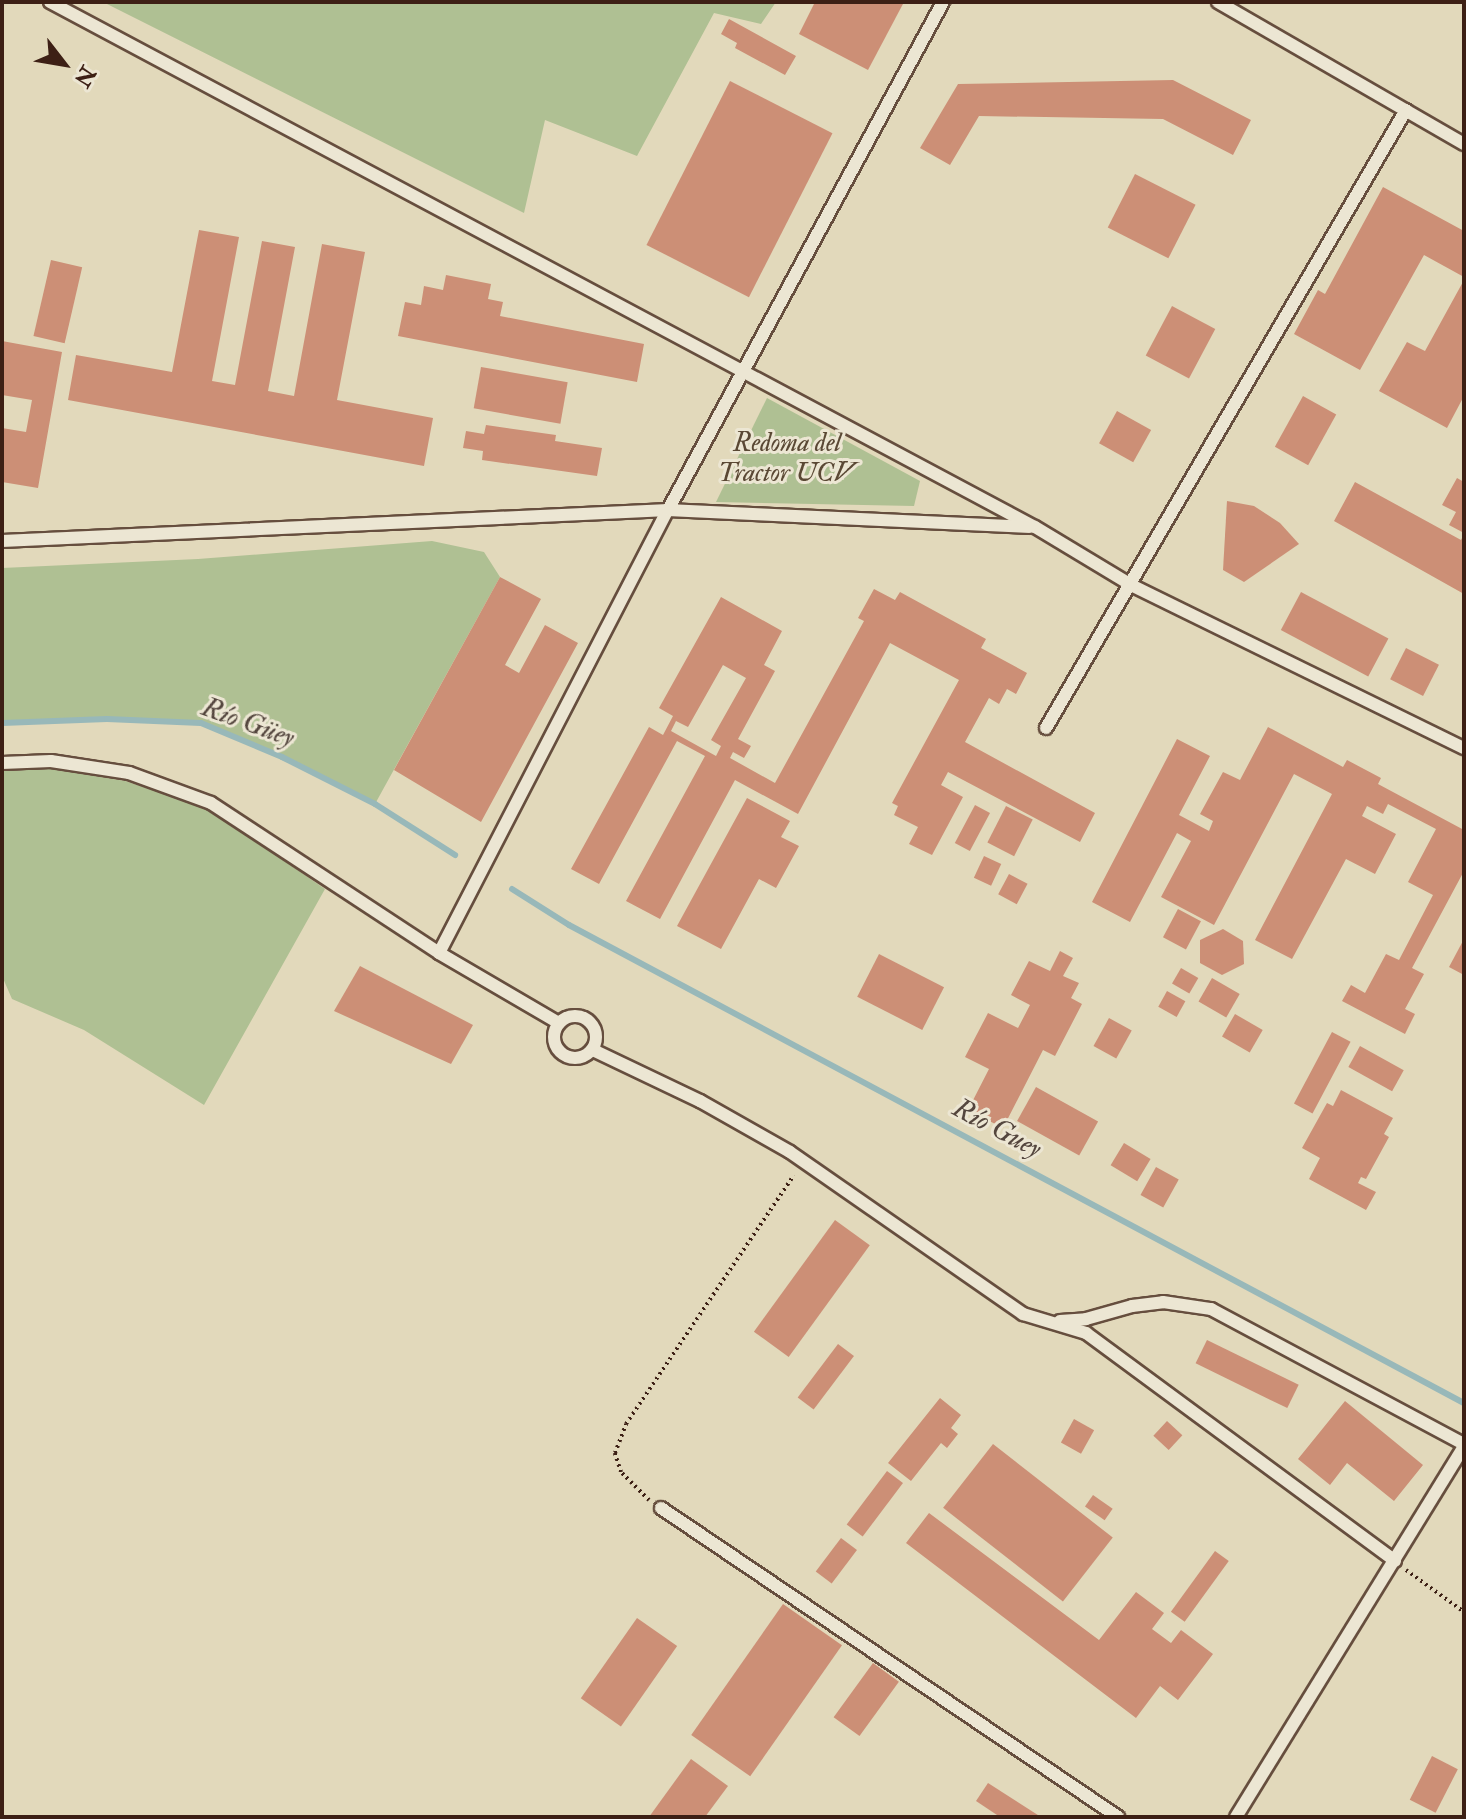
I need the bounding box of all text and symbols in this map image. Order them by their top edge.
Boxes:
north arrow [24,24,104,104]
text: N [68,61,102,92]
park label: Redoma del Tractor UCV [718,428,856,490]
water label: Río Güey [197,691,299,755]
water label: Río Guey [947,1092,1047,1166]

